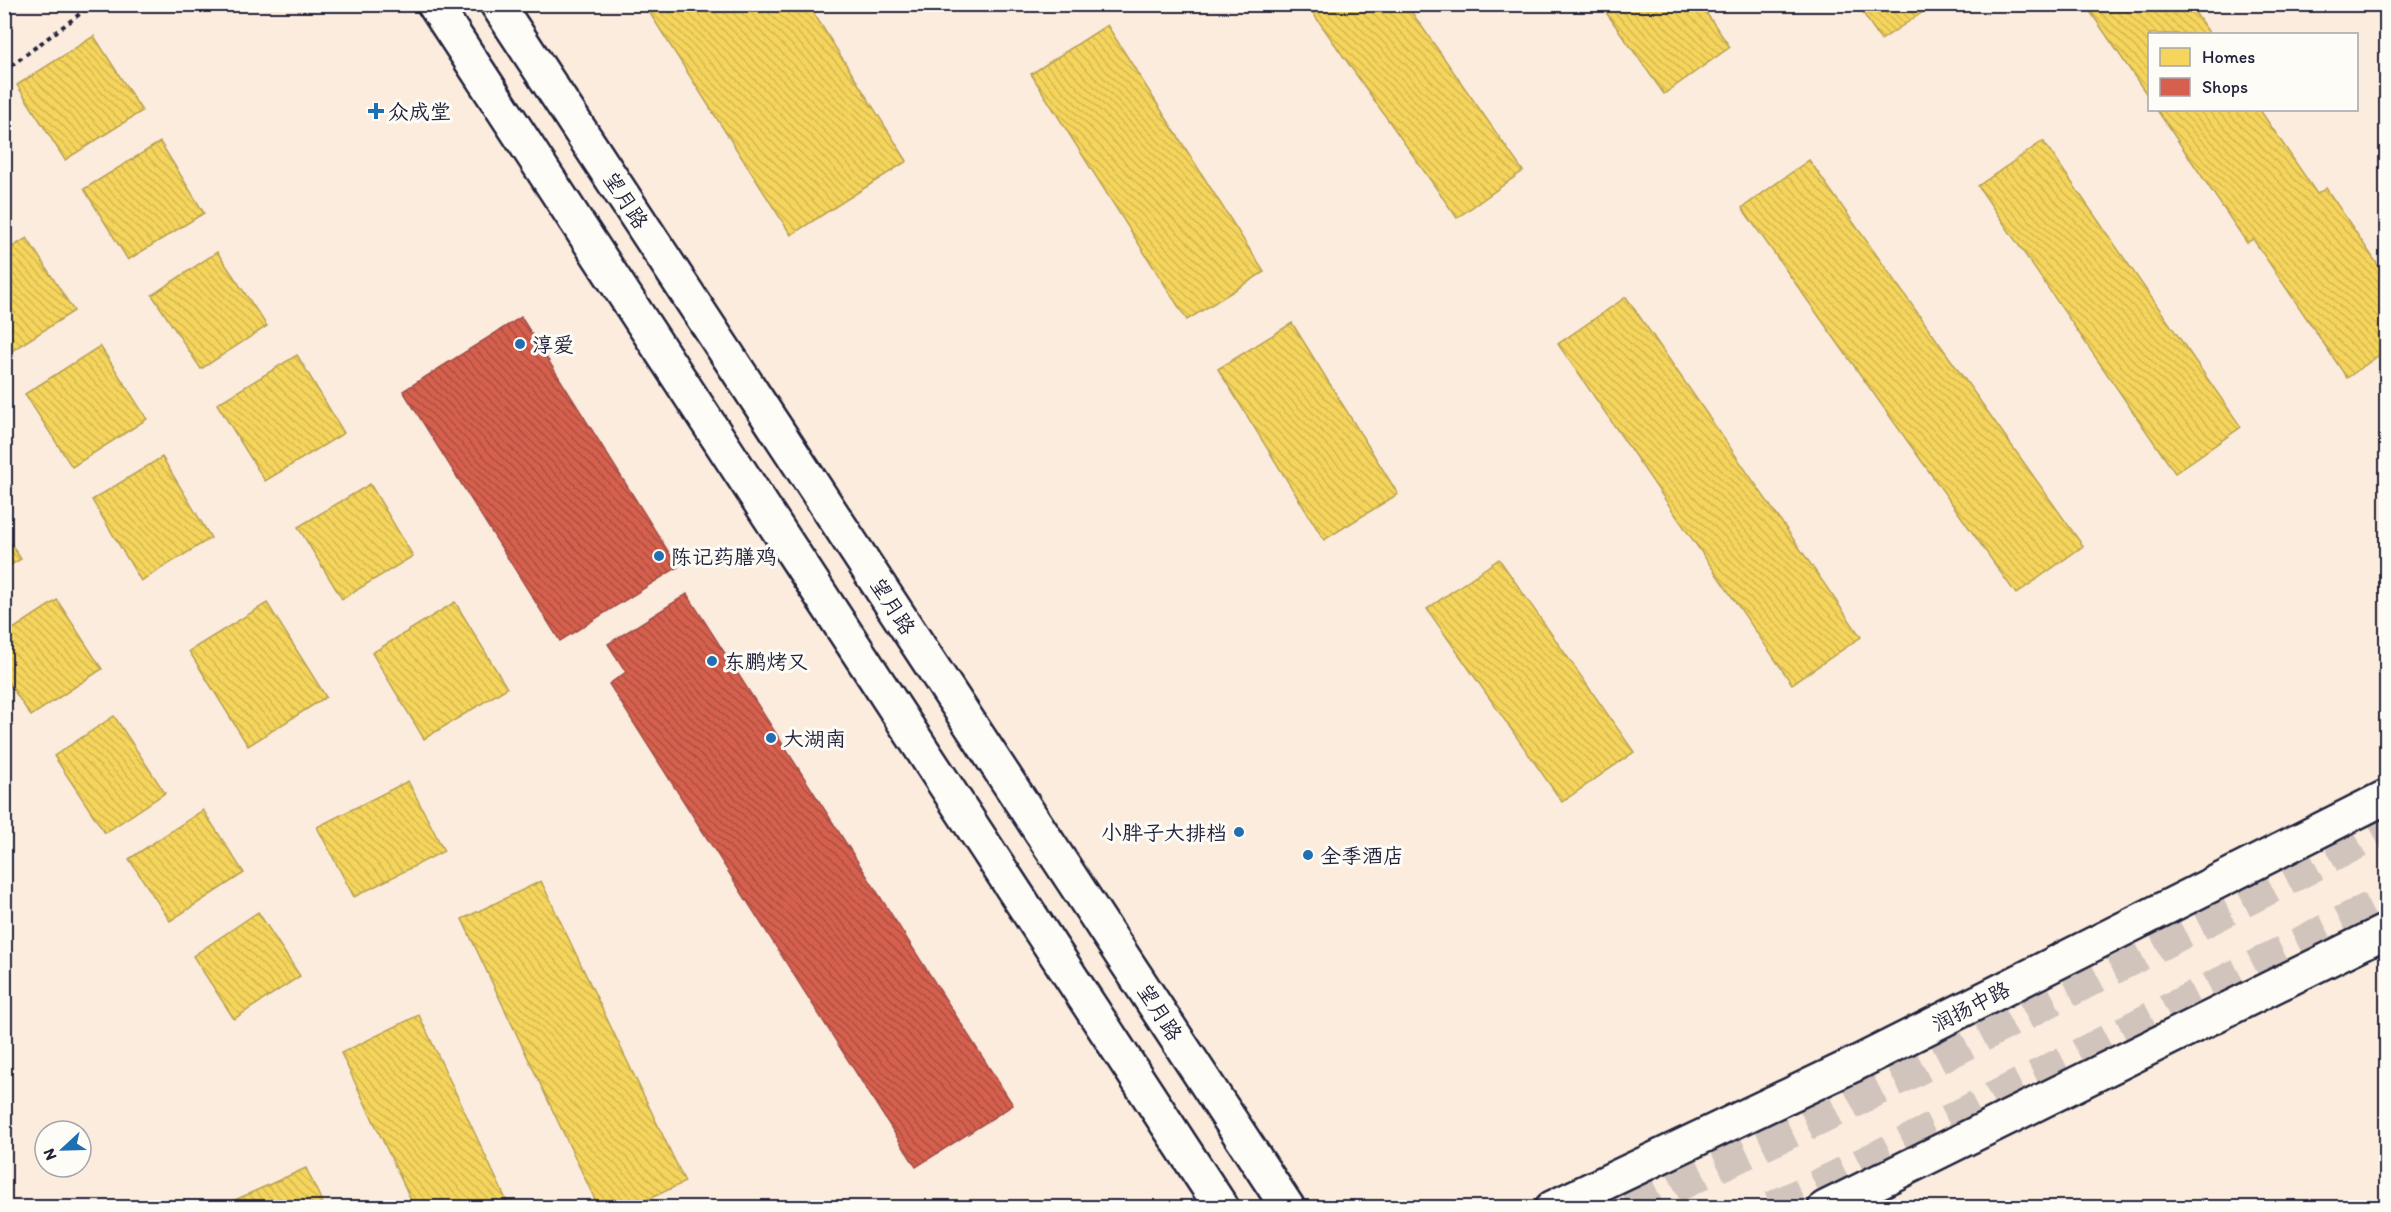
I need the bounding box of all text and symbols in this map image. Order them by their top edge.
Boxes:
legend [2148,33,2358,111]
text: Homes [2202,46,2255,68]
text: Shops [2202,76,2248,98]
place label: 众成堂 [388,99,451,124]
marker: 众成堂 [369,104,383,118]
street label: 望月路 [598,167,654,233]
place label: 淳爱 [532,332,574,357]
marker: 淳爱 [513,337,527,351]
place label: 陈记药膳鸡 [671,544,776,569]
marker: 陈记药膳鸡 [652,549,666,563]
street label: 望月路 [865,573,921,639]
place label: 东鹏烤又 [724,649,808,674]
marker: 东鹏烤又 [705,654,719,668]
place label: 大湖南 [783,726,846,751]
marker: 大湖南 [764,731,778,745]
place label: 小胖子大排档 [1101,820,1227,845]
marker: 小胖子大排档 [1232,825,1246,839]
place label: 全季酒店 [1320,843,1404,868]
marker: 全季酒店 [1301,848,1315,862]
street label: 润扬中路 [1928,976,2014,1036]
street label: 望月路 [1132,979,1188,1045]
north arrow [33,1119,93,1179]
text: N [39,1146,60,1163]

